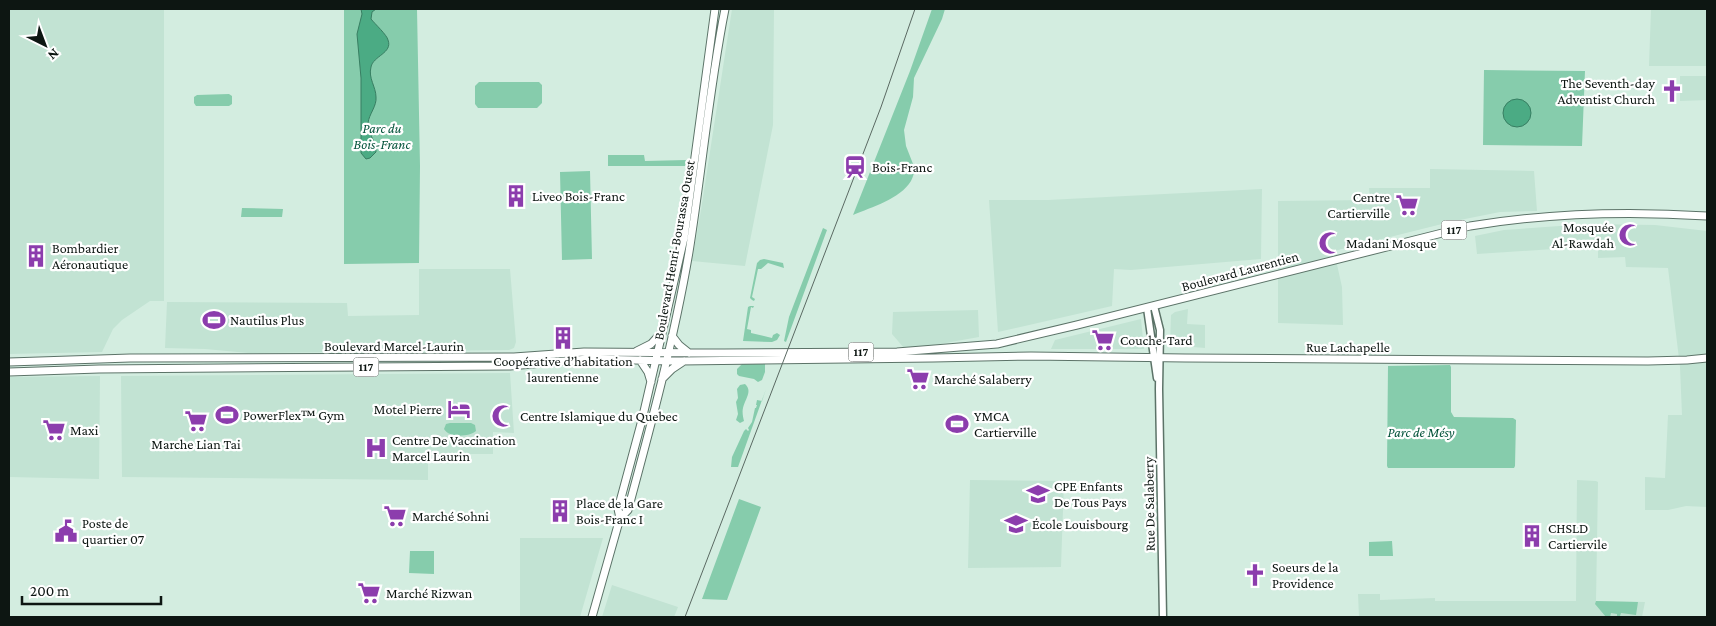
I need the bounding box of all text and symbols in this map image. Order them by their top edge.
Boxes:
north arrow [20,20,70,70]
text: N [44,46,63,64]
place label: The Seventh-day Adventist Church [1557,75,1656,107]
church icon: The Seventh-day Adventist Church [1659,78,1685,104]
park label: Parc du Bois-Franc [354,120,411,152]
station icon: Bois-Franc [842,154,868,180]
street label: Boulevard Henri-Bourassa Ouest [650,158,698,341]
place label: Bois-Franc [872,159,932,175]
building icon: Liveo Bois-Franc [503,183,529,209]
place label: Liveo Bois-Franc [532,188,625,204]
place label: Centre Cartierville [1327,189,1390,221]
supermarket icon: Centre Cartierville [1394,192,1420,218]
place label: Mosquée Al-Rawdah [1552,219,1614,251]
road number: 117 [1442,220,1466,240]
mosque icon: Mosquée Al-Rawdah [1617,222,1643,248]
mosque icon: Madani Mosque [1317,230,1343,256]
place label: Madani Mosque [1346,235,1437,251]
place label: Bombardier Aéronautique [52,240,128,272]
building icon: Bombardier Aéronautique [23,243,49,269]
street label: Boulevard Laurentien [1180,248,1301,294]
sports icon: Nautilus Plus [201,307,227,333]
place label: Nautilus Plus [230,312,304,328]
building icon: Coopérative d’habitation laurentienne [550,325,576,351]
supermarket icon: Couche-Tard [1090,327,1116,353]
place label: Couche-Tard [1120,332,1193,348]
street label: Boulevard Marcel-Laurin [324,338,464,354]
street label: Rue Lachapelle [1306,339,1390,355]
road number: 117 [848,342,874,362]
place label: Coopérative d’habitation laurentienne [493,353,633,385]
road number: 117 [354,358,378,377]
supermarket icon: Marché Salaberry [905,366,931,392]
place label: Marché Salaberry [934,371,1032,387]
hotel icon: Motel Pierre [446,396,472,422]
place label: Motel Pierre [374,401,442,417]
sports icon: PowerFlex™ Gym [214,402,240,428]
mosque icon: Centre Islamique du Quebec [490,403,516,429]
place label: PowerFlex™ Gym [243,407,345,423]
supermarket icon: Marche Lian Tai [183,408,209,434]
place label: Centre Islamique du Quebec [520,408,678,424]
place label: YMCA Cartierville [974,408,1037,440]
sports icon: YMCA Cartierville [944,411,970,437]
supermarket icon: Maxi [41,417,67,443]
place label: Maxi [70,422,99,438]
park label: Parc de Mésy [1387,424,1455,440]
place label: Centre De Vaccination Marcel Laurin [392,432,516,464]
hospital icon: Centre De Vaccination Marcel Laurin [363,435,389,461]
place label: Marche Lian Tai [151,436,241,452]
street label: Rue De Salaberry [1140,456,1158,552]
place label: CPE Enfants De Tous Pays [1054,478,1127,510]
school or university icon: CPE Enfants De Tous Pays [1025,481,1051,507]
place label: Place de la Gare Bois-Franc I [576,495,663,527]
building icon: Place de la Gare Bois-Franc I [547,498,573,524]
supermarket icon: Marché Sohni [382,503,408,529]
place label: Marché Sohni [412,508,489,524]
school or university icon: École Louisbourg [1003,511,1029,537]
place label: Poste de quartier 07 [82,515,145,547]
place label: École Louisbourg [1032,516,1128,532]
public building icon: Poste de quartier 07 [53,518,79,544]
place label: CHSLD Cartiervile [1548,520,1607,552]
building icon: CHSLD Cartiervile [1519,523,1545,549]
place label: Soeurs de la Providence [1272,559,1339,591]
church icon: Soeurs de la Providence [1242,562,1268,588]
scale bar [22,574,161,606]
supermarket icon: Marché Rizwan [356,580,382,606]
text: 200 m [30,583,69,599]
place label: Marché Rizwan [386,585,473,601]

